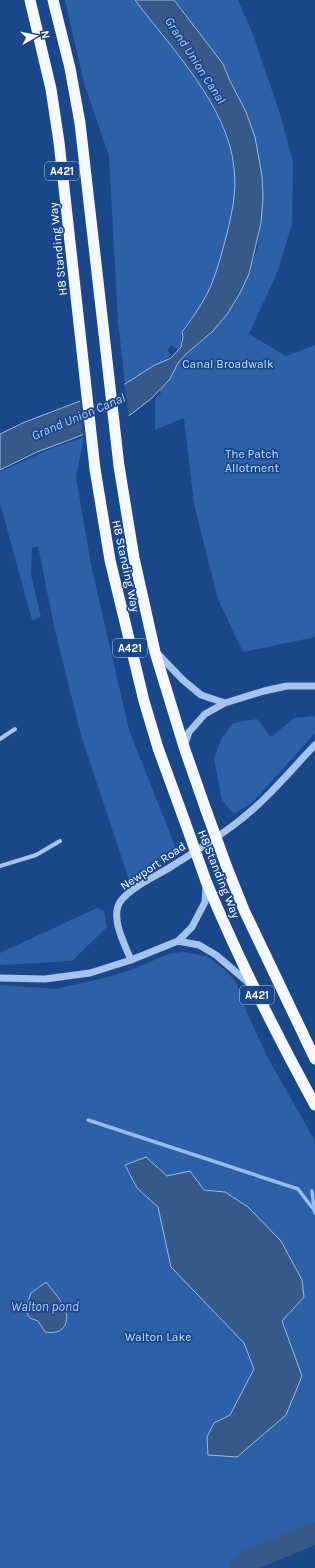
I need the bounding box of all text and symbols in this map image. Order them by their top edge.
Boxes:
water label: Grand Union Canal [162,14,229,106]
north arrow [16,16,56,56]
text: N [38,30,52,39]
road number: A421 [45,162,79,180]
street label: H8 Standing Way [46,201,70,296]
park label: Canal Broadwalk [182,357,274,371]
water label: Grand Union Canal [29,390,127,443]
park label: The Patch Allotment [225,447,279,475]
street label: H8 Standing Way [109,519,143,614]
road number: A421 [113,639,147,657]
street label: H8 Standing Way [195,828,243,921]
street label: Newport Road [118,839,188,893]
road number: A421 [240,986,274,1004]
water label: Walton pond [11,1299,79,1314]
park label: Walton Lake [125,1330,191,1344]

